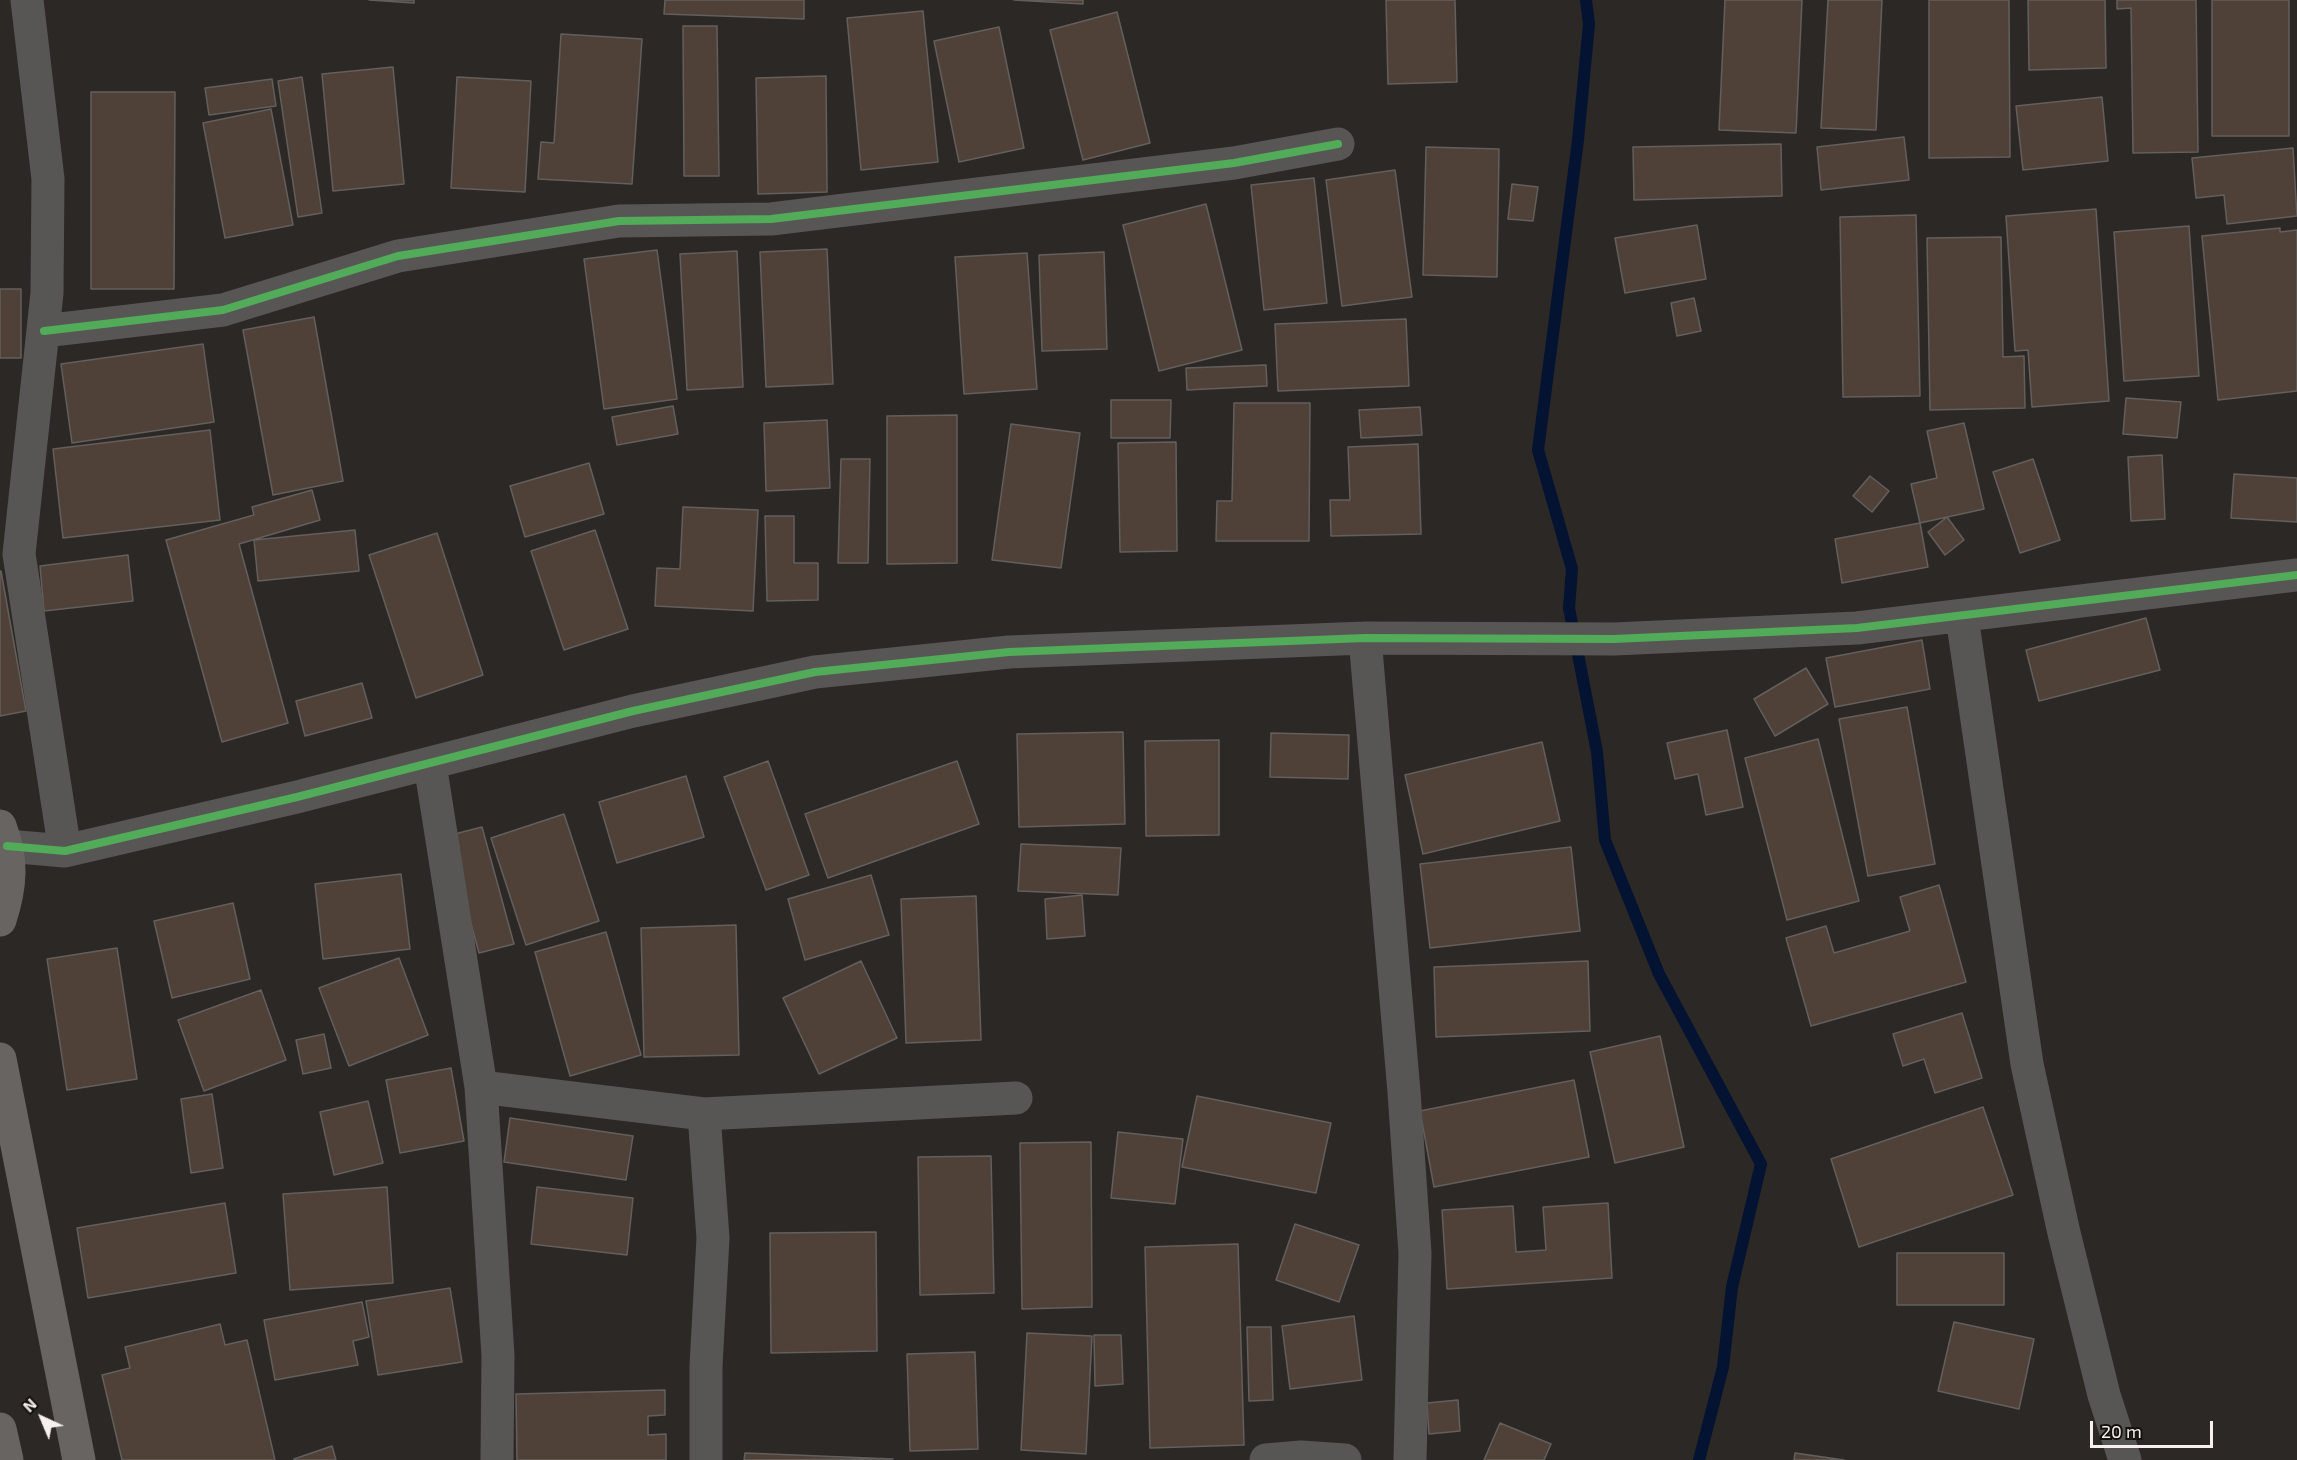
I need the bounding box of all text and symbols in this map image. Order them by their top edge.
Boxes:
north arrow [12,1388,72,1448]
text: N [18,1394,40,1416]
scale bar [2093,1409,2216,1447]
text: 20 m [2101,1420,2142,1442]

